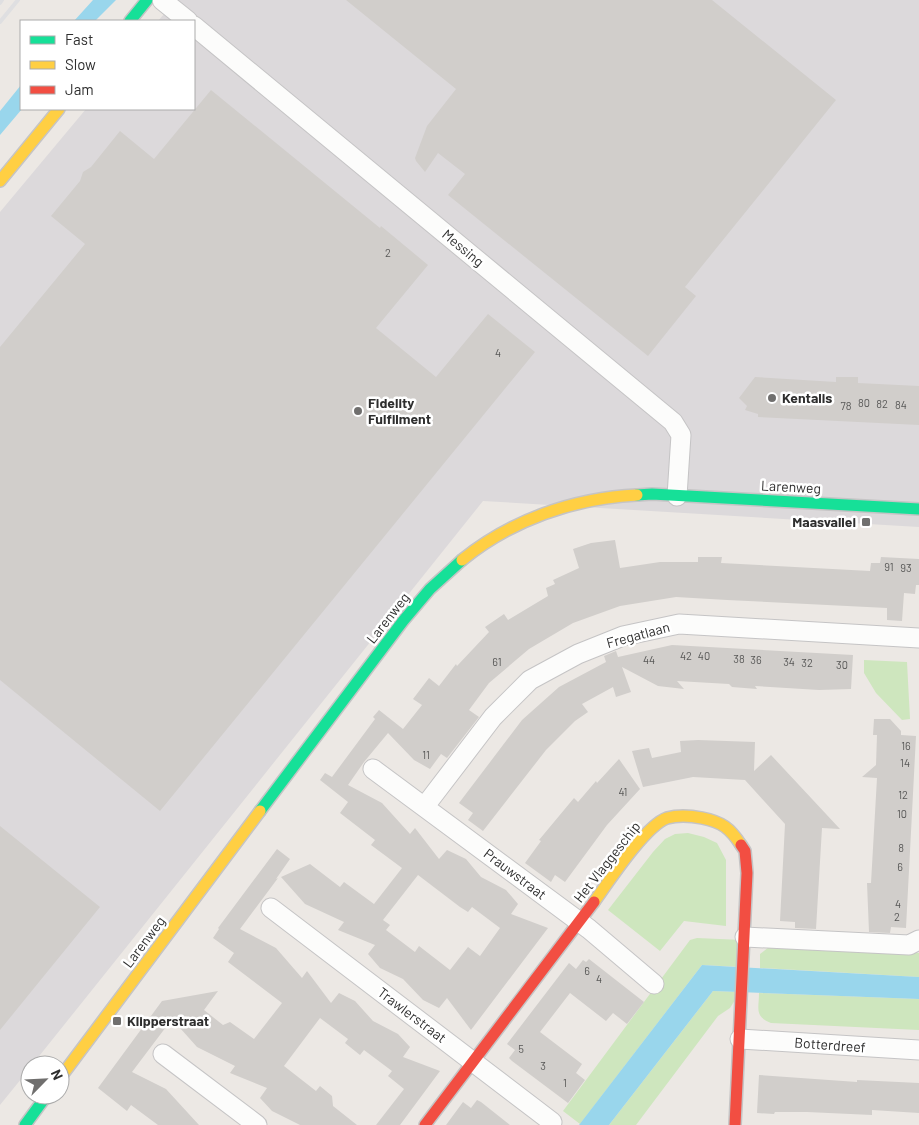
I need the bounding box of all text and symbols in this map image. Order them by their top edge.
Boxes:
legend [20,20,195,110]
text: Fast [65,30,93,48]
text: Slow [65,55,96,73]
text: Jam [65,80,94,98]
street label: Messing [439,225,488,270]
house number: 2 [385,246,391,259]
house number: 4 [495,346,501,359]
place label: Kentalis [782,389,832,406]
marker: Kentalis [766,392,778,404]
place label: Fidelity Fulfilment [368,394,431,427]
house number: 80 [858,396,870,409]
house number: 82 [876,397,888,410]
house number: 84 [895,398,907,411]
house number: 78 [841,399,852,412]
marker: Fidelity Fulfilment [352,405,364,417]
street label: Larenweg [761,476,821,497]
place label: Maasvallei [792,513,856,530]
marker: Maasvallei [860,516,872,528]
house number: 91 [884,560,894,573]
house number: 93 [900,561,912,574]
street label: Larenweg [362,589,413,646]
street label: Fregatlaan [604,618,671,651]
house number: 42 [680,649,692,662]
house number: 40 [698,649,710,662]
house number: 38 [733,652,745,665]
house number: 44 [643,653,655,666]
house number: 36 [750,653,762,666]
house number: 61 [492,655,502,668]
house number: 34 [783,655,795,668]
house number: 32 [801,656,813,669]
house number: 30 [836,658,848,671]
house number: 16 [901,739,911,752]
house number: 11 [422,748,430,761]
house number: 14 [900,756,910,769]
house number: 41 [619,785,627,798]
house number: 12 [898,788,908,801]
house number: 10 [897,807,907,820]
street label: Het Vlaggeschip [570,818,644,906]
house number: 8 [898,841,904,854]
street label: Prauwstraat [481,845,550,903]
house number: 6 [897,860,903,873]
house number: 4 [895,897,901,910]
house number: 2 [894,910,900,923]
street label: Larenweg [119,913,168,971]
house number: 6 [584,964,590,977]
house number: 4 [596,972,602,985]
street label: Trawlerstraat [375,983,450,1046]
place label: Klipperstraat [127,1012,209,1029]
marker: Klipperstraat [111,1015,123,1027]
street label: Botterdreef [794,1034,866,1055]
house number: 5 [518,1042,524,1055]
north arrow [20,1055,70,1105]
house number: 3 [540,1059,546,1072]
text: N [48,1067,67,1082]
house number: 1 [563,1076,567,1089]

